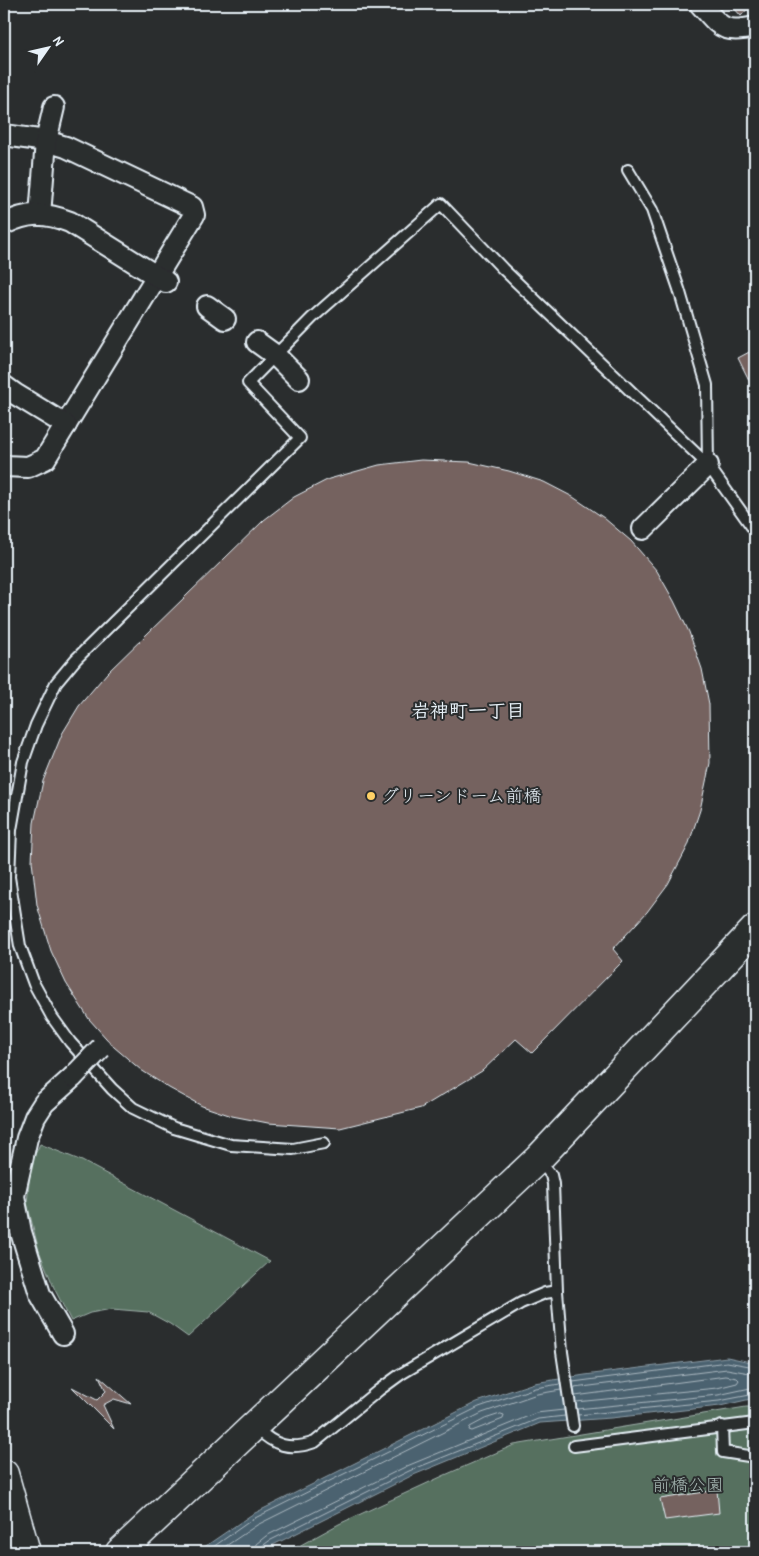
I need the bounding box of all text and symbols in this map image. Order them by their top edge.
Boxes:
north arrow [22,22,72,72]
text: N [49,32,69,49]
district label: 岩神町一丁目 [411,697,525,723]
place label: グリーンドーム前橋 [381,783,541,808]
marker: グリーンドーム前橋 [365,790,377,802]
park label: 前橋公園 [652,1472,724,1497]

